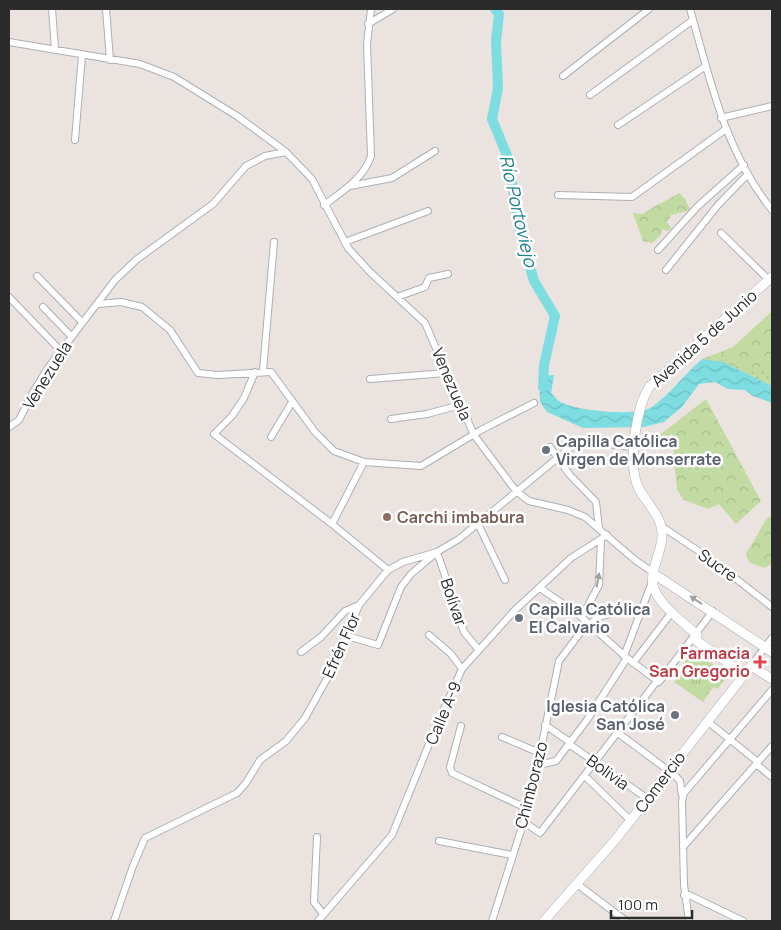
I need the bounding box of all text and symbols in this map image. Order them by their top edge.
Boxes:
water label: Río Portoviejo [494,153,544,270]
street label: Avenida 5 de Junio [646,285,762,391]
street label: Venezuela [17,337,77,413]
street label: Venezuela [427,344,477,424]
place label: Capilla Católica Virgen de Monserrate [556,430,722,470]
marker: Capilla Católica Virgen de Monserrate [540,444,552,456]
place label: Carchi imbabura [397,506,524,528]
marker: Carchi imbabura [381,511,393,523]
street label: Sucre [694,544,742,586]
one-way arrow [595,572,603,588]
street label: Bolívar [436,575,472,629]
one-way arrow [689,595,703,605]
place label: Capilla Católica El Calvario [529,598,650,638]
street label: Efrén Flor [317,609,365,681]
marker: Capilla Católica El Calvario [513,612,525,624]
place label: Farmacia San Gregorio [649,642,750,682]
marker: Farmacia San Gregorio [754,656,766,668]
street label: Calle A-9 [420,678,466,748]
place label: Iglesia Católica San José [546,695,665,735]
marker: Iglesia Católica San José [669,709,681,721]
street label: Chimborazo [510,739,552,831]
street label: Comercio [630,747,690,817]
street label: Bolivia [582,749,634,795]
scale bar [611,888,692,920]
text: 100 m [618,894,658,915]

